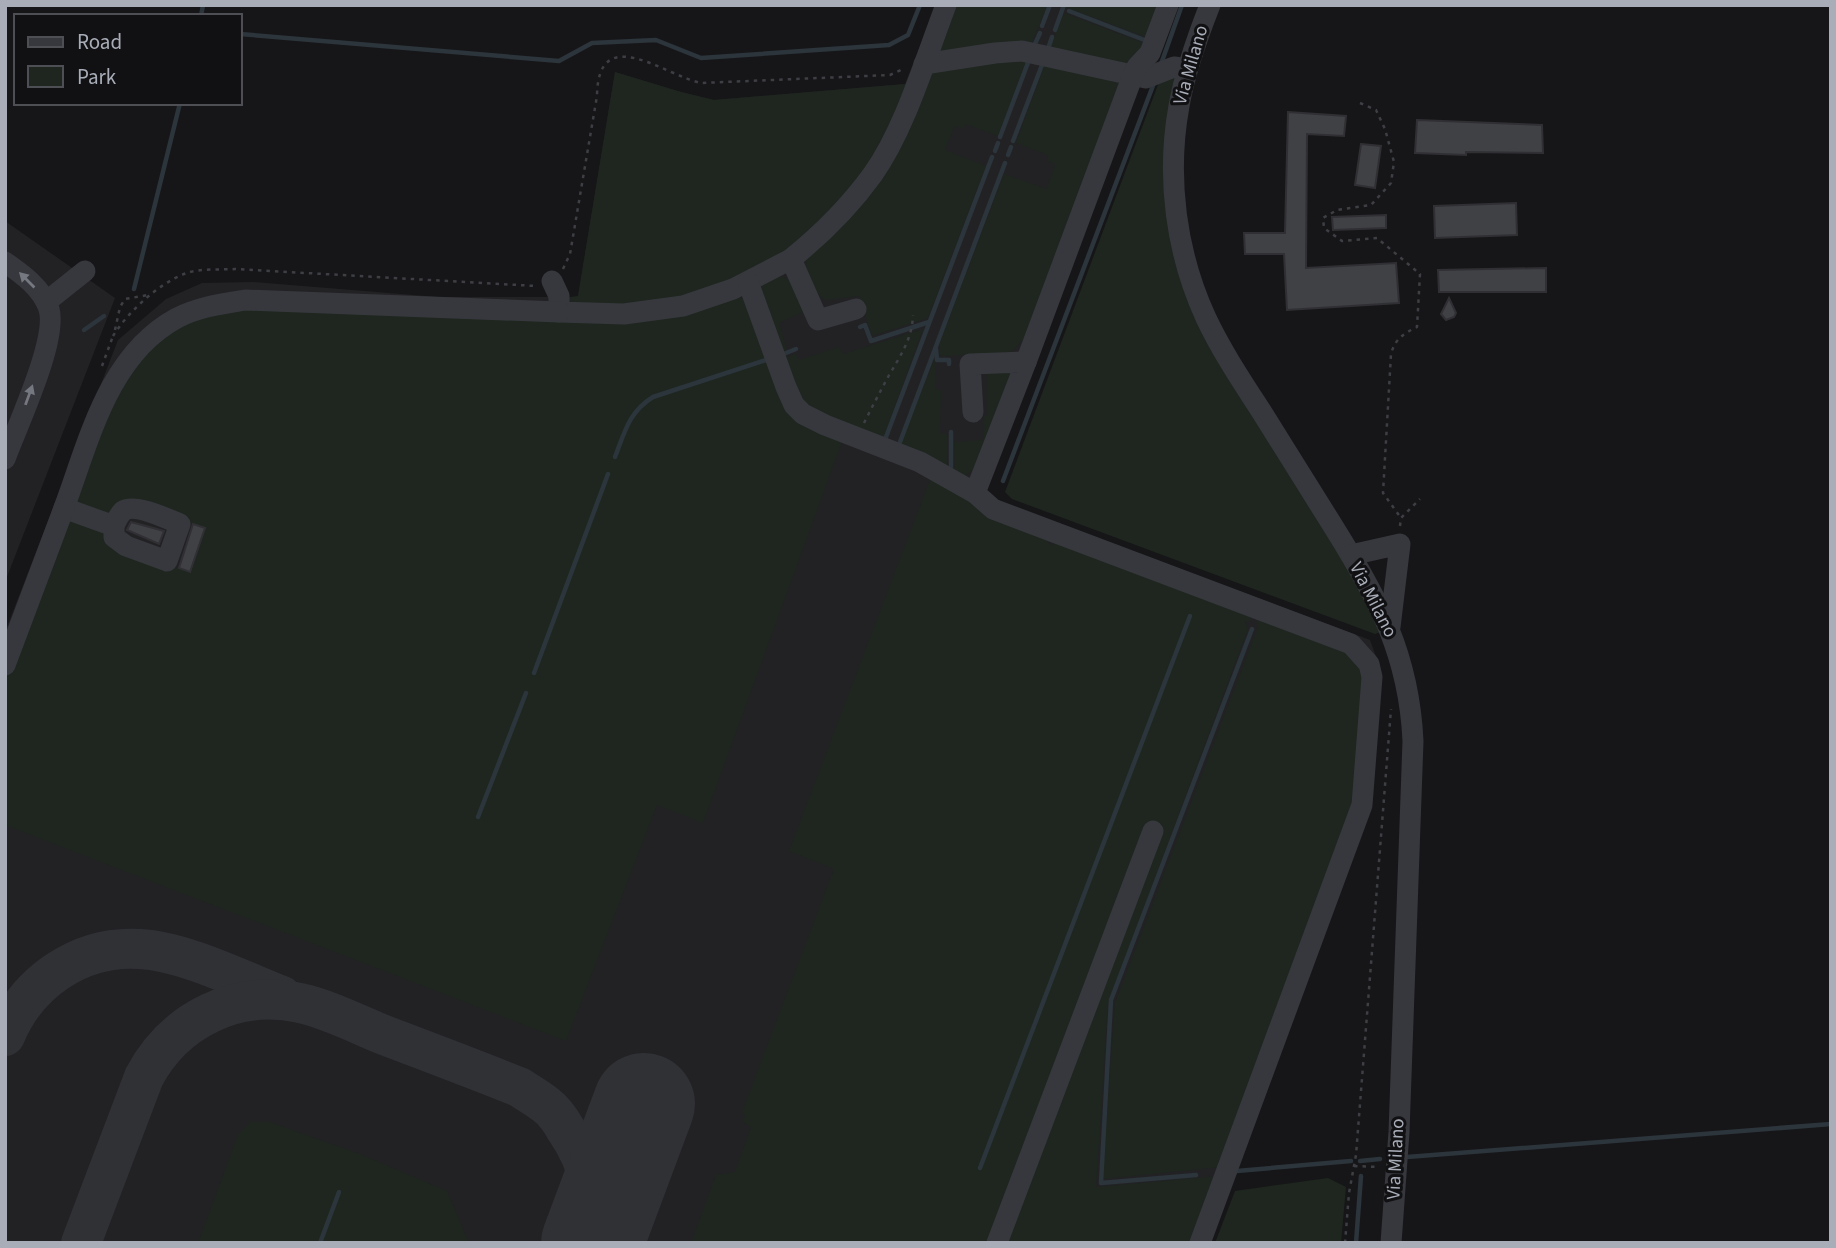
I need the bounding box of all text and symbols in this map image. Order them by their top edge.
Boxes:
legend [14,14,242,105]
street label: Via Milano [1167,22,1215,108]
text: Road [77,27,122,57]
text: Park [77,62,117,92]
one-way arrow [19,272,36,289]
one-way arrow [24,384,35,405]
street label: Via Milano [1342,558,1404,642]
street label: Via Milano [1380,1118,1412,1200]

